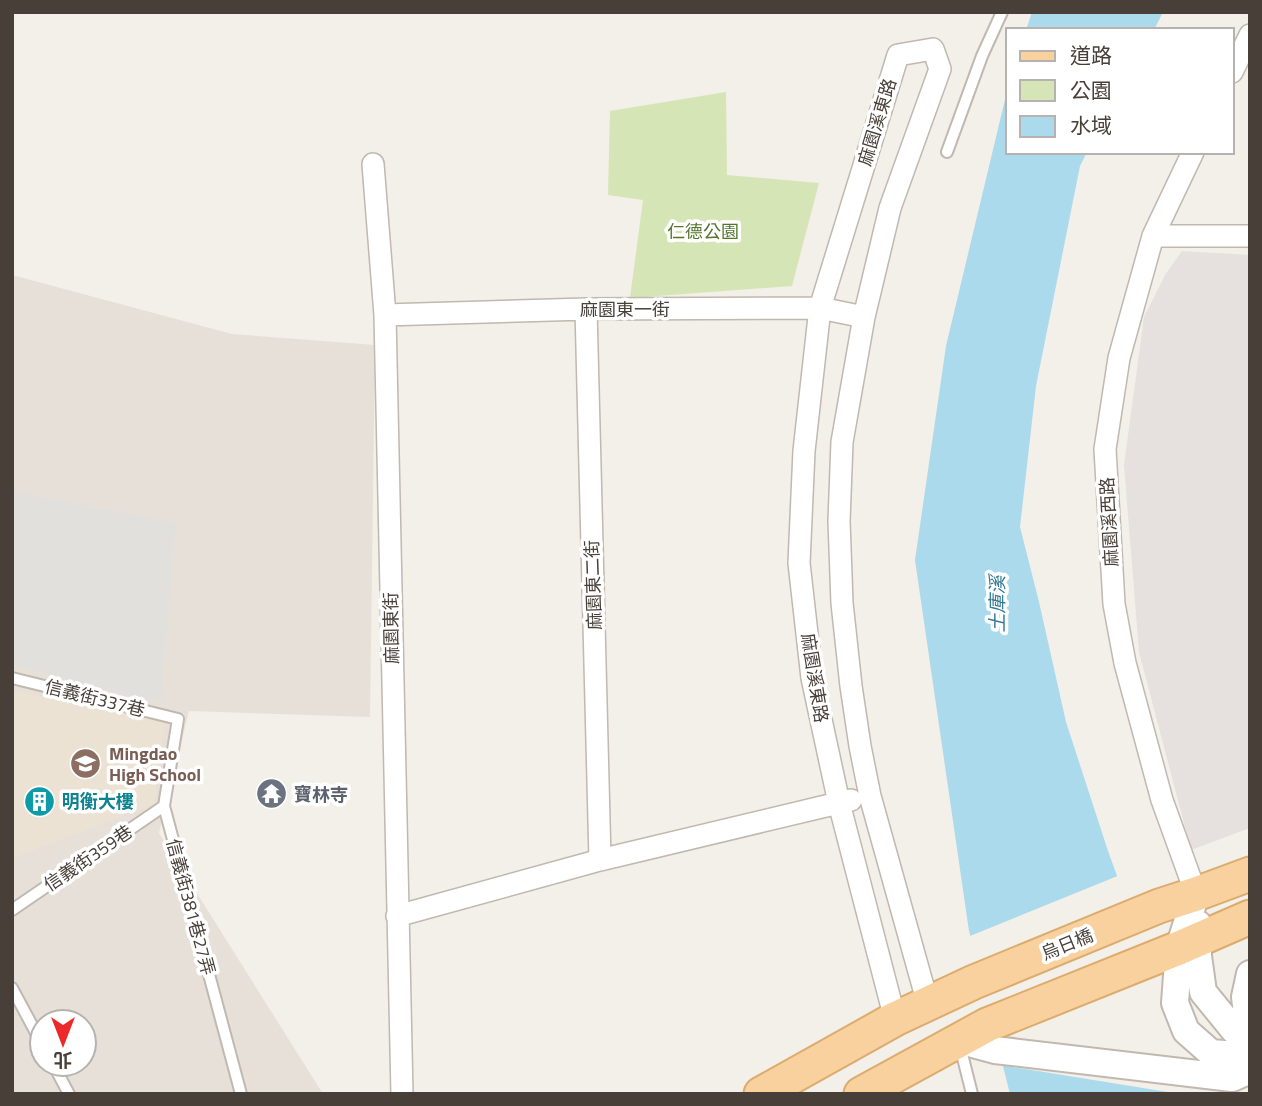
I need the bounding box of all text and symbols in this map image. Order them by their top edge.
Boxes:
legend [1006,28,1234,154]
text: 道路 [1070,39,1112,71]
text: 公園 [1070,74,1112,106]
street label: 麻園溪東路 [851,75,903,169]
text: 水域 [1070,109,1112,141]
park label: 仁德公園 [667,218,739,245]
street label: 麻園東一街 [580,296,670,323]
street label: 麻園溪西路 [1093,476,1125,568]
street label: 麻園東二街 [578,540,608,630]
water label: 土庫溪 [982,573,1011,633]
street label: 麻園東街 [377,592,405,664]
street label: 麻園溪東路 [795,631,835,725]
street label: 信義街337巷 [42,673,148,723]
place label: Mingdao High School [109,740,201,788]
school or university icon: Mingdao High School [69,746,103,780]
temple icon: 寶林寺 [254,777,288,811]
place label: 寶林寺 [294,781,348,808]
building icon: 明衡大樓 [22,784,56,818]
place label: 明衡大樓 [62,788,134,815]
street label: 信義街359巷 [38,818,138,898]
street label: 信義街381巷27弄 [160,836,222,978]
street label: 烏日橋 [1037,921,1097,967]
north arrow [28,1008,98,1078]
text: 北 [53,1046,73,1075]

